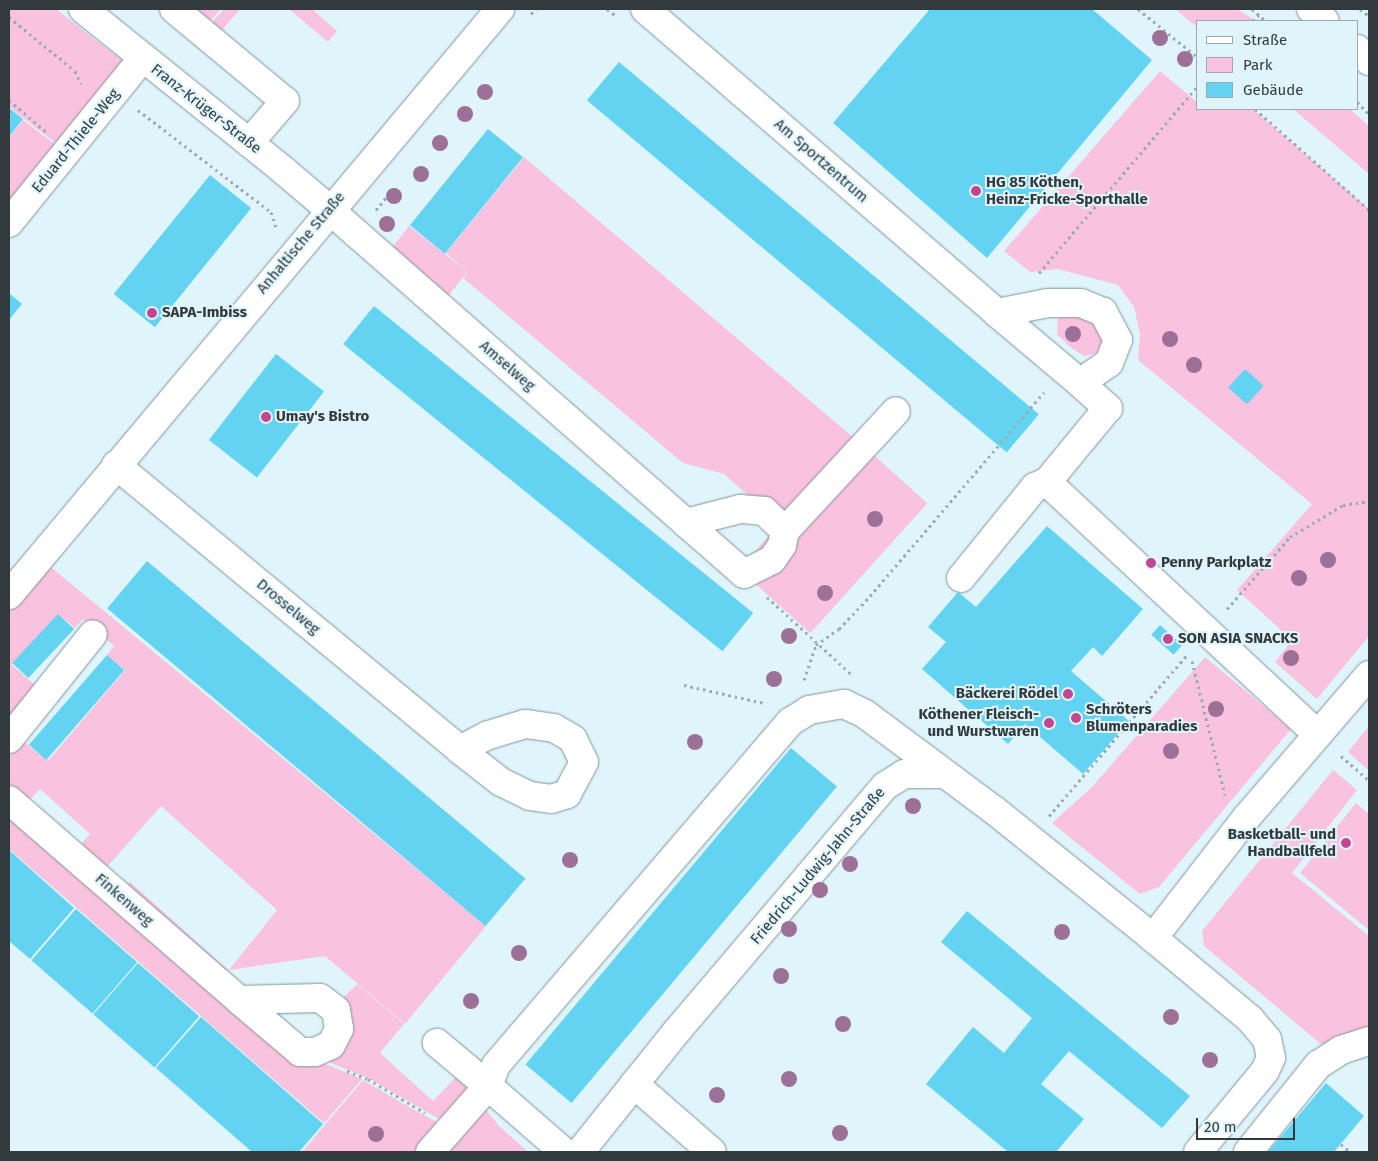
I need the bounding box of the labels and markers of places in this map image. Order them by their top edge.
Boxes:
place label: HG 85 Köthen, Heinz-Fricke-Sporthalle [986,173,1148,208]
marker: HG 85 Köthen, Heinz-Fricke-Sporthalle [970,185,982,197]
place label: SAPA-Imbiss [162,304,247,322]
marker: SAPA-Imbiss [146,307,158,319]
place label: Umay's Bistro [276,408,369,426]
marker: Umay's Bistro [260,411,272,423]
place label: Penny Parkplatz [1161,554,1271,572]
marker: Penny Parkplatz [1145,557,1157,569]
place label: SON ASIA SNACKS [1178,630,1298,648]
marker: SON ASIA SNACKS [1162,633,1174,645]
place label: Bäckerei Rödel [956,685,1058,703]
marker: Bäckerei Rödel [1062,688,1074,700]
place label: Schröters Blumenparadies [1086,700,1197,735]
place label: Köthener Fleisch- und Wurstwaren [919,705,1039,740]
marker: Schröters Blumenparadies [1070,712,1082,724]
marker: Köthener Fleisch- und Wurstwaren [1043,717,1055,729]
place label: Basketball- und Handballfeld [1228,825,1336,860]
marker: Basketball- und Handballfeld [1340,837,1352,849]

